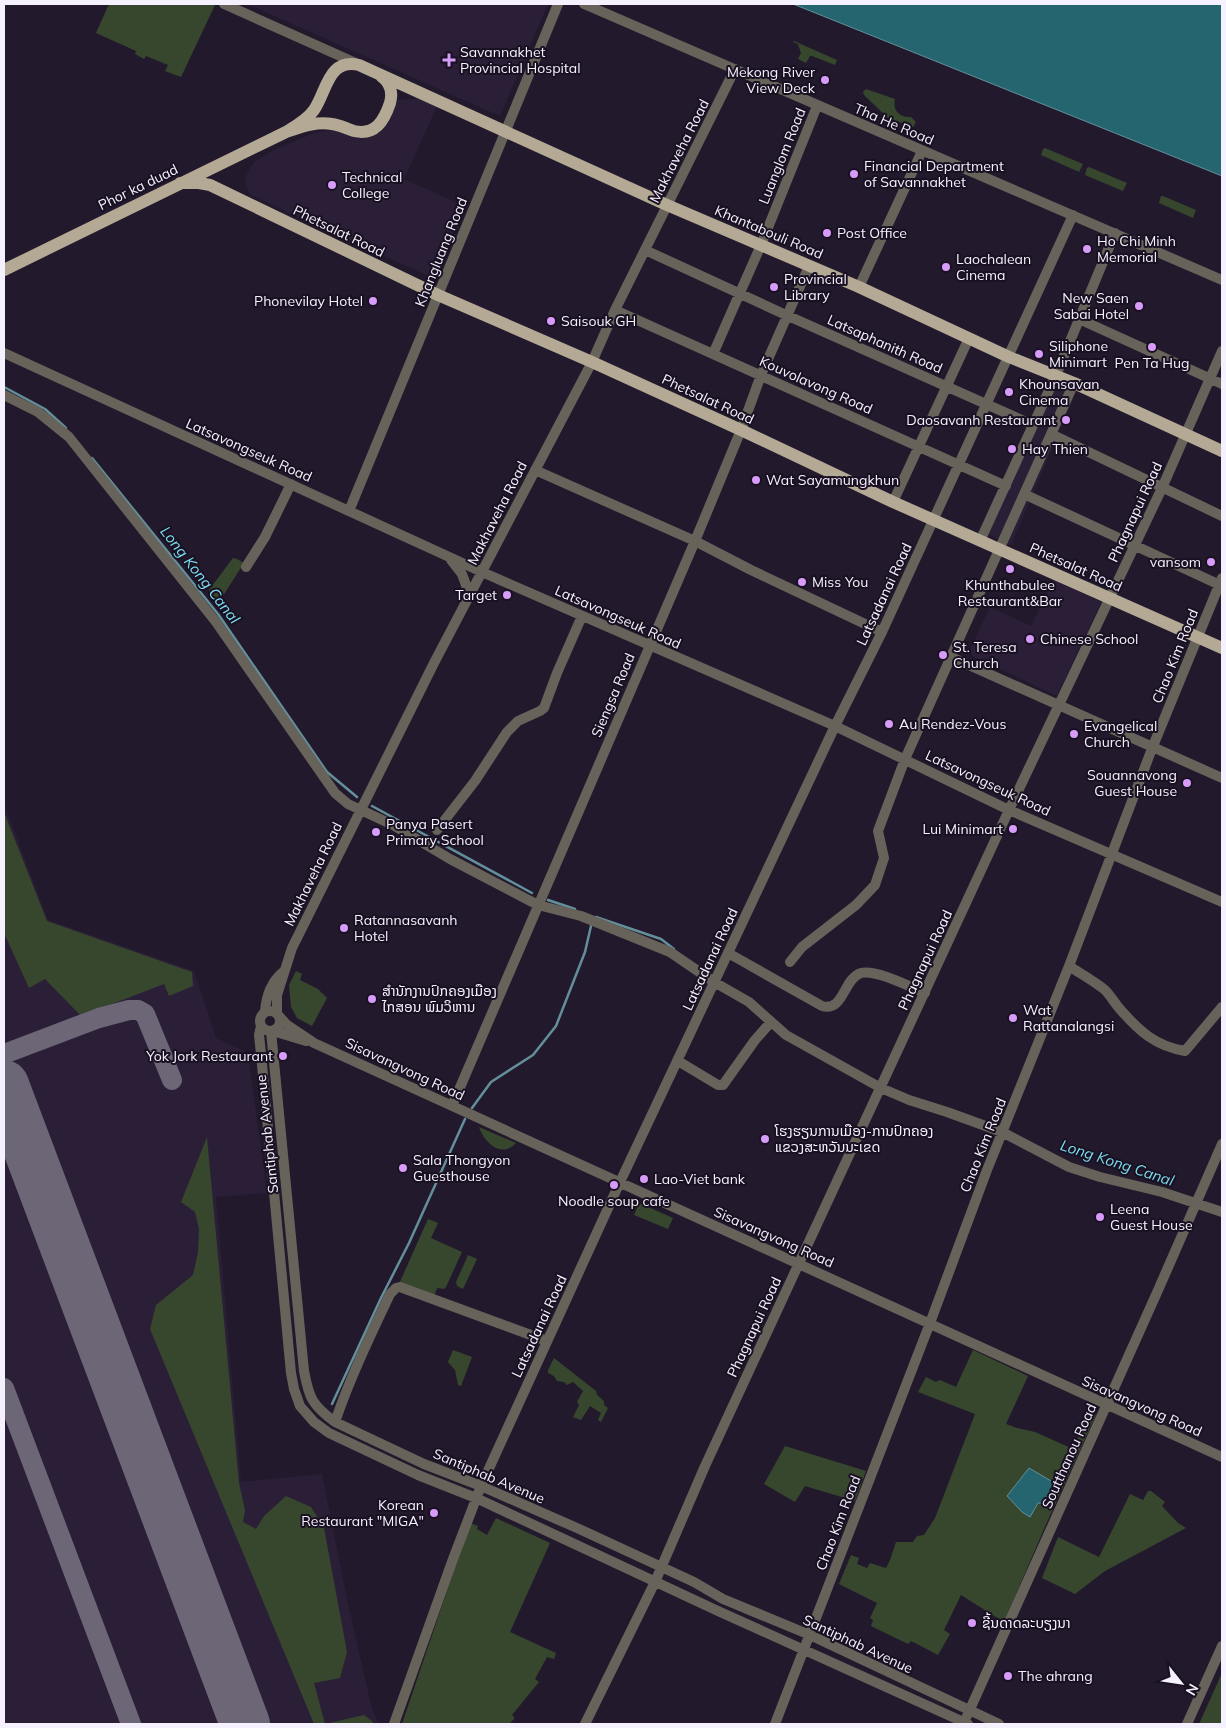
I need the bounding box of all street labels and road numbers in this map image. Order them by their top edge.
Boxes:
street label: Makhaveha Road [645,96,713,206]
street label: Tha He Road [851,99,937,149]
street label: Luanglom Road [755,105,809,207]
street label: Phor ka duad [95,160,181,214]
street label: Khangluang Road [411,195,471,309]
street label: Phetsalat Road [290,201,388,261]
street label: Khantabouli Road [712,201,826,263]
street label: Latsaphanith Road [825,311,945,377]
street label: Kouvolavong Road [757,352,875,418]
street label: Phetsalat Road [659,370,757,428]
street label: Latsavongseuk Road [183,414,315,486]
street label: Makhaveha Road [463,458,531,568]
street label: Phagnapui Road [1104,459,1166,565]
street label: Phetsalat Road [1027,538,1125,596]
street label: Latsadanai Road [852,540,916,648]
street label: Latsavongseuk Road [552,581,684,653]
street label: Chao Kim Road [1148,606,1202,706]
street label: Siengsa Road [587,650,639,740]
street label: Latsavongseuk Road [923,746,1053,820]
street label: Makhaveha Road [280,819,346,929]
street label: Latsadanai Road [678,905,742,1013]
street label: Phagnapui Road [894,907,956,1013]
street label: Sisavangvong Road [342,1033,468,1105]
street label: Santiphab Avenue [252,1074,282,1194]
street label: Chao Kim Road [956,1095,1010,1195]
street label: Sisavangvong Road [711,1202,837,1272]
street label: Latsadanai Road [507,1272,571,1380]
street label: Phagnapui Road [723,1274,785,1380]
street label: Sisavangvong Road [1079,1371,1205,1441]
street label: Soutthanou Road [1038,1401,1100,1511]
street label: Santiphab Avenue [431,1444,547,1508]
street label: Chao Kim Road [812,1473,864,1573]
street label: Santiphab Avenue [800,1611,916,1677]

